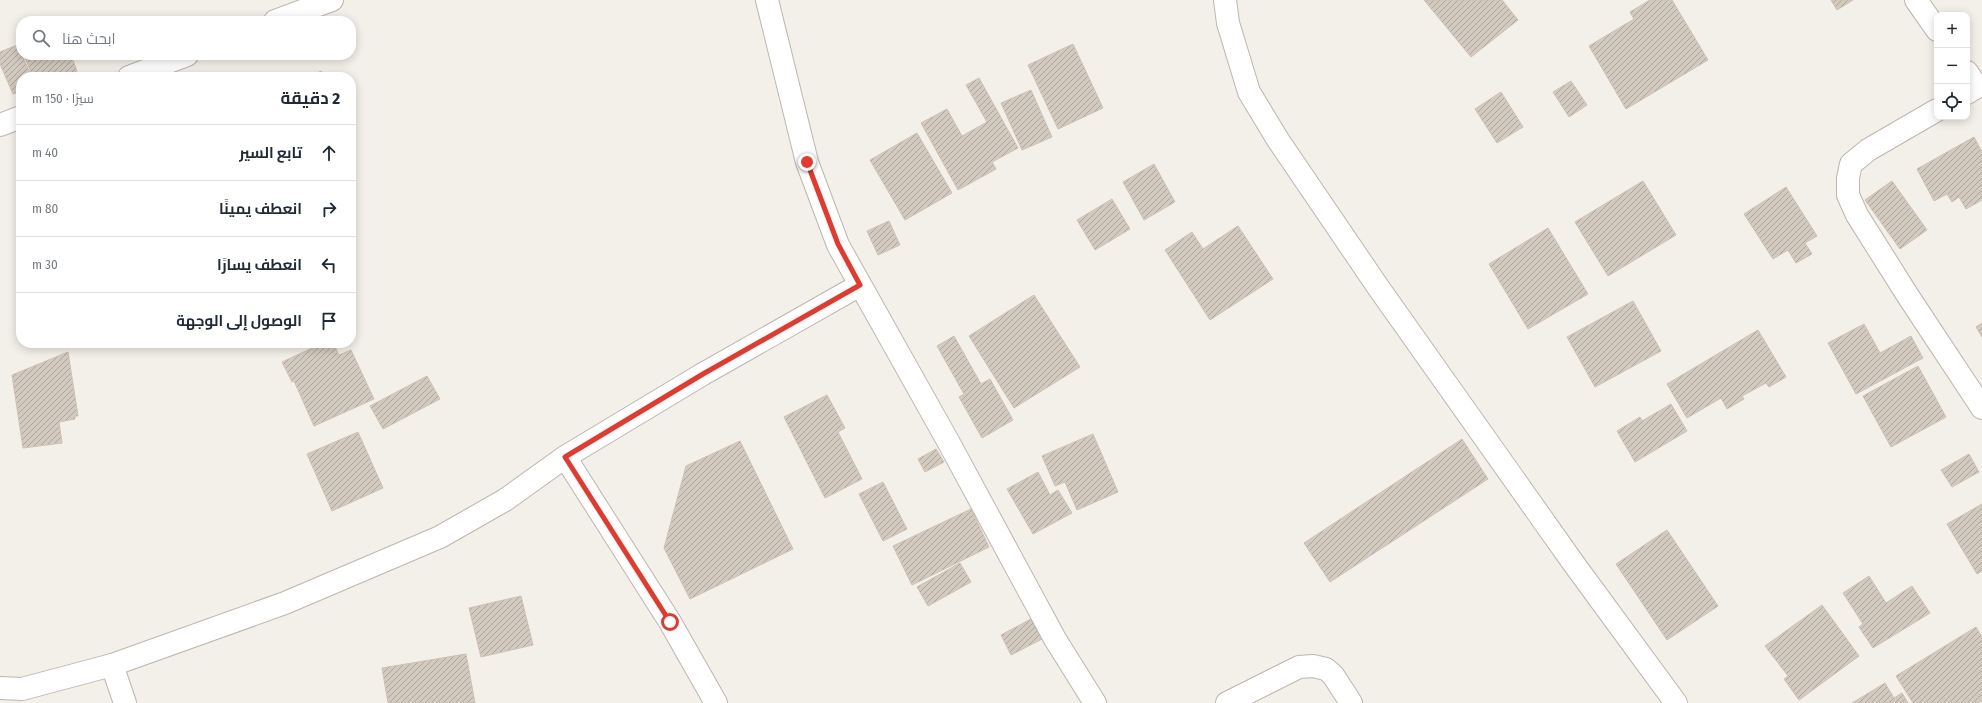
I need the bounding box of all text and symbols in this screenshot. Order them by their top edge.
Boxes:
map controls [1934,12,1970,120]
button: + [1934,12,1970,48]
search box [16,16,356,60]
icon: search [30,27,52,49]
text: ابحث هنا [62,30,116,48]
button: − [1934,48,1970,84]
button: locate [1934,84,1970,120]
text: 2 دقيقة [281,88,340,109]
text: سيرًا · 150 m [32,91,94,106]
icon: ahead [318,142,340,164]
text: تابع السير [239,144,302,162]
text: 40 m [32,145,58,160]
route end [798,153,816,171]
icon: right [318,198,340,220]
text: انعطف يمينًا [219,200,302,218]
text: 80 m [32,201,58,216]
icon: left [318,254,340,276]
text: انعطف يسارًا [217,256,302,274]
text: 30 m [32,257,58,272]
icon: arrive [318,310,340,332]
text: الوصول إلى الوجهة [176,312,302,330]
route start [661,613,679,631]

